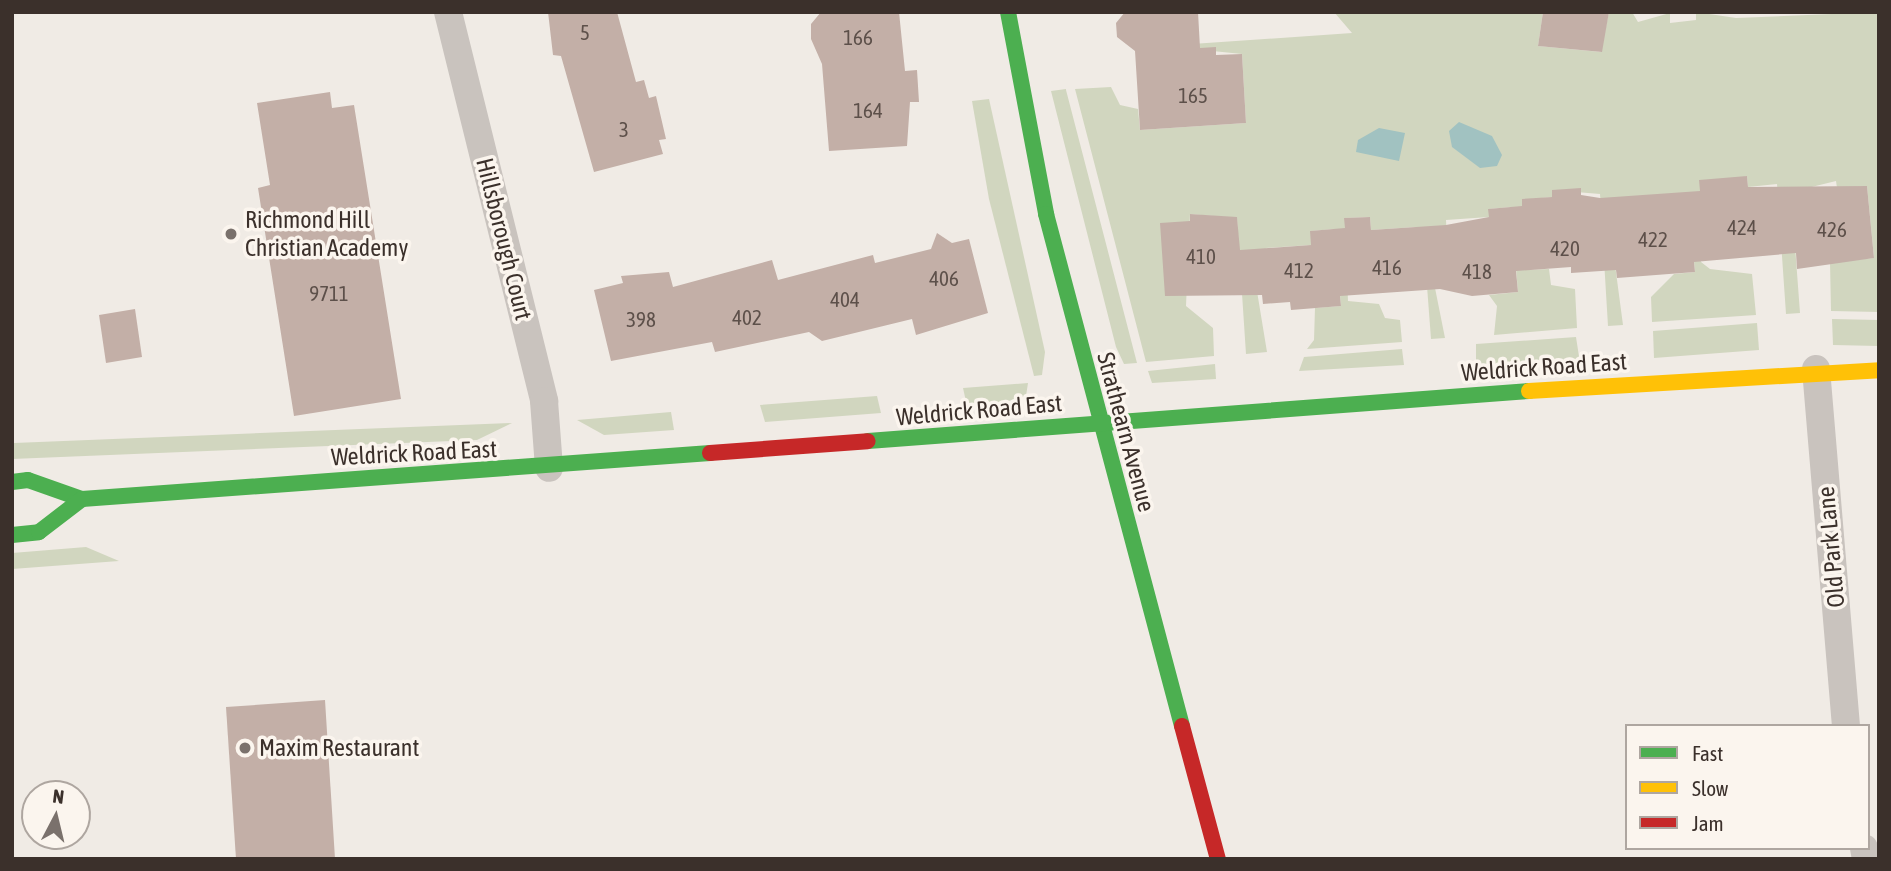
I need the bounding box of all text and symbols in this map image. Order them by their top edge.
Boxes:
house number: 5 [580,19,590,45]
house number: 166 [843,24,873,50]
house number: 165 [1178,82,1208,108]
house number: 164 [853,97,883,123]
house number: 3 [619,116,629,142]
street label: Hillsborough Court [470,155,538,323]
place label: Richmond Hill Christian Academy [245,206,408,262]
house number: 424 [1727,214,1757,240]
house number: 426 [1817,216,1847,242]
marker: Richmond Hill Christian Academy [223,226,239,242]
house number: 422 [1638,226,1668,252]
house number: 420 [1550,235,1580,261]
house number: 410 [1186,243,1216,269]
house number: 416 [1372,254,1402,280]
house number: 412 [1284,257,1314,283]
house number: 418 [1462,258,1492,284]
house number: 406 [929,265,959,291]
house number: 9711 [309,280,349,306]
house number: 404 [830,286,860,312]
house number: 402 [732,304,762,330]
house number: 398 [626,306,656,332]
street label: Weldrick Road East [1460,347,1628,387]
street label: Strathearn Avenue [1091,349,1161,515]
street label: Weldrick Road East [895,388,1063,432]
street label: Weldrick Road East [330,434,498,472]
street label: Old Park Lane [1811,485,1851,609]
legend [1625,724,1870,850]
place label: Maxim Restaurant [259,734,419,762]
marker: Maxim Restaurant [237,740,253,756]
text: Fast [1692,741,1723,765]
text: Slow [1692,776,1728,800]
north arrow [21,780,91,850]
text: N [51,785,65,808]
text: Jam [1692,811,1724,835]

